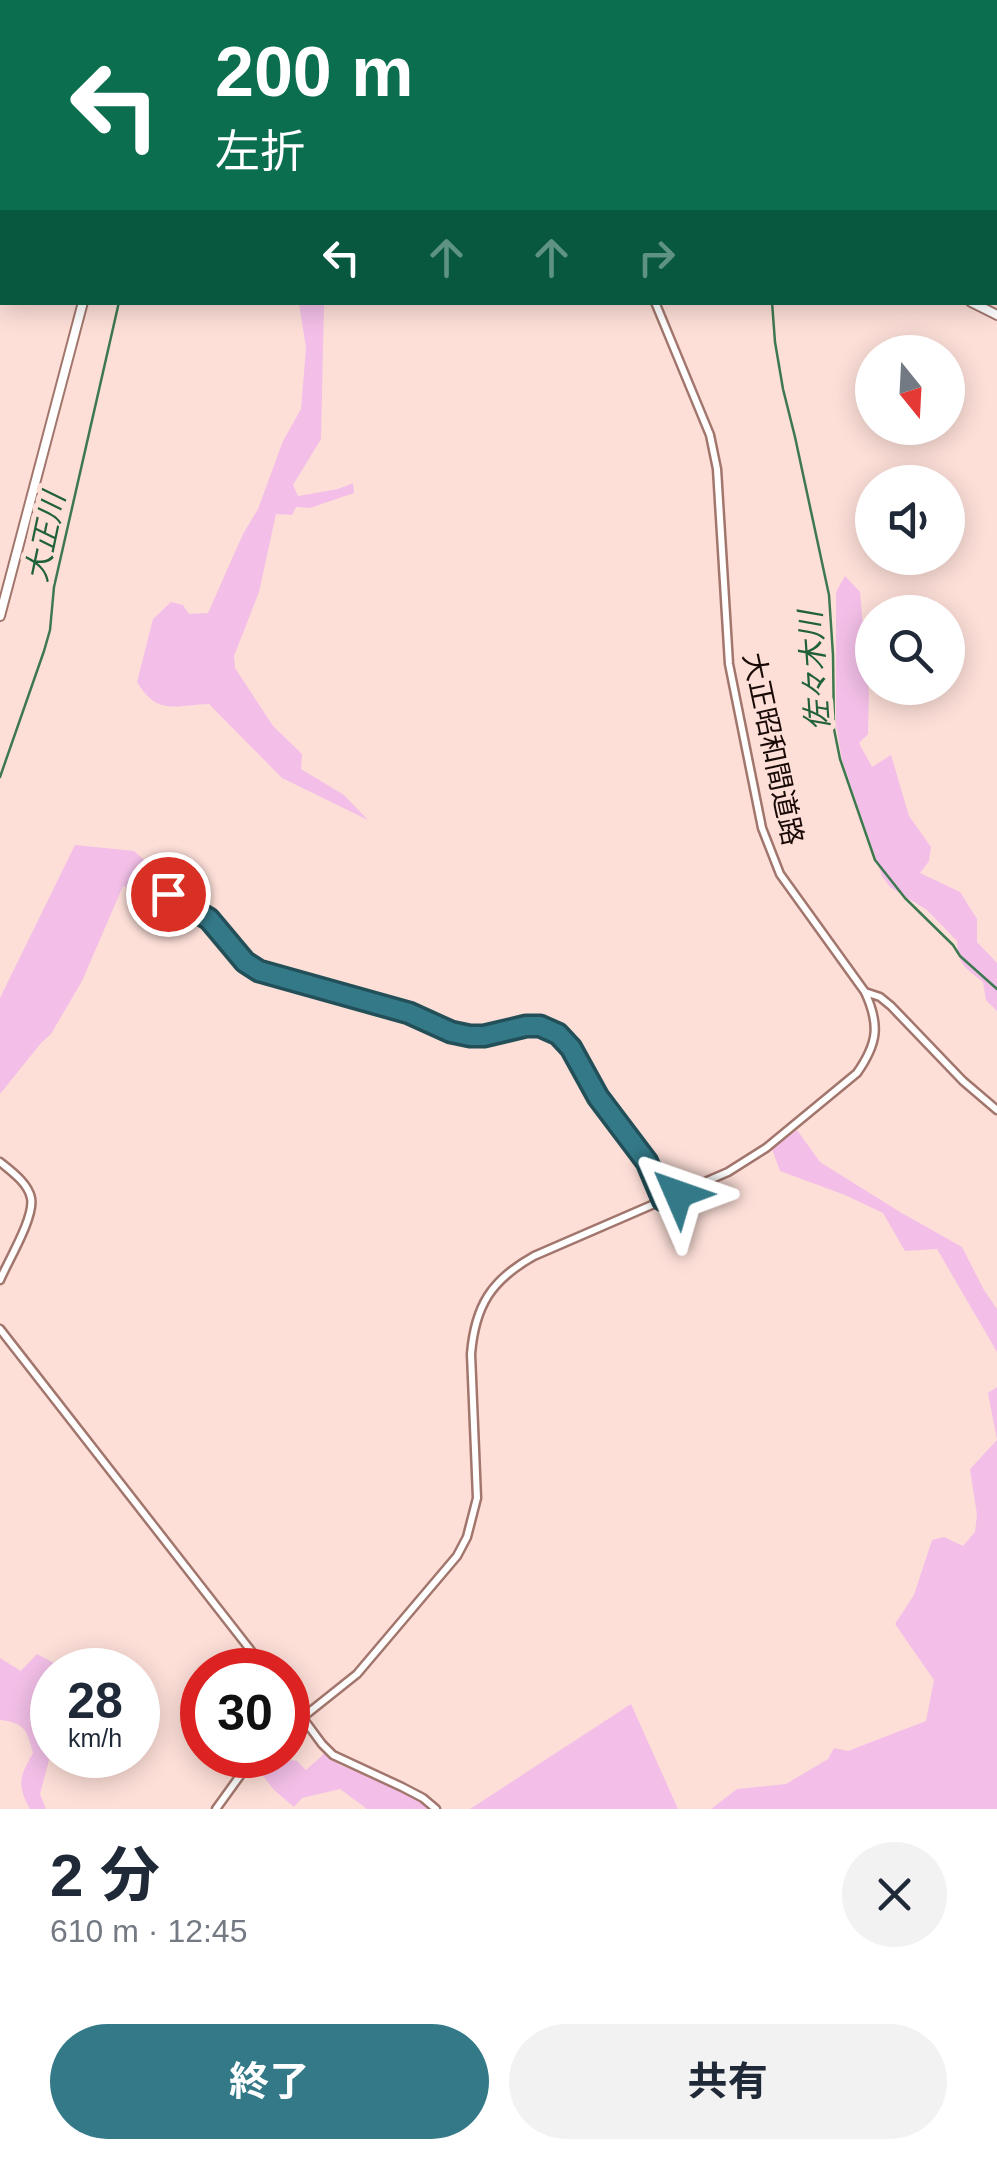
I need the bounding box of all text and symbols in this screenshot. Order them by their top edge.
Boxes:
text: 200 m [215,33,413,111]
icon: left [50,40,180,170]
text: 左折 [215,126,305,177]
icon: left [314,230,369,285]
icon: ahead [419,230,474,285]
icon: ahead [524,230,579,285]
icon: right [629,230,684,285]
north arrow [855,335,965,445]
map controls [855,335,965,705]
button: sound [855,465,965,575]
water label: 大正川 [20,487,71,584]
button: search [855,595,965,705]
water label: 佐々木川 [793,607,835,732]
street label: 大正昭和間道路 [737,650,809,848]
pin [126,852,211,937]
icon: arrive [141,867,196,922]
position arrow [626,1142,730,1246]
speed limit sign: 30 [180,1648,310,1778]
text: 28 [67,1673,123,1729]
text: km/h [68,1724,122,1752]
text: 2 分 [50,1842,160,1909]
button: close [842,1842,947,1947]
text: 610 m · 12:45 [50,1913,247,1949]
button: 終了 [50,2024,489,2139]
button: 共有 [509,2024,947,2139]

